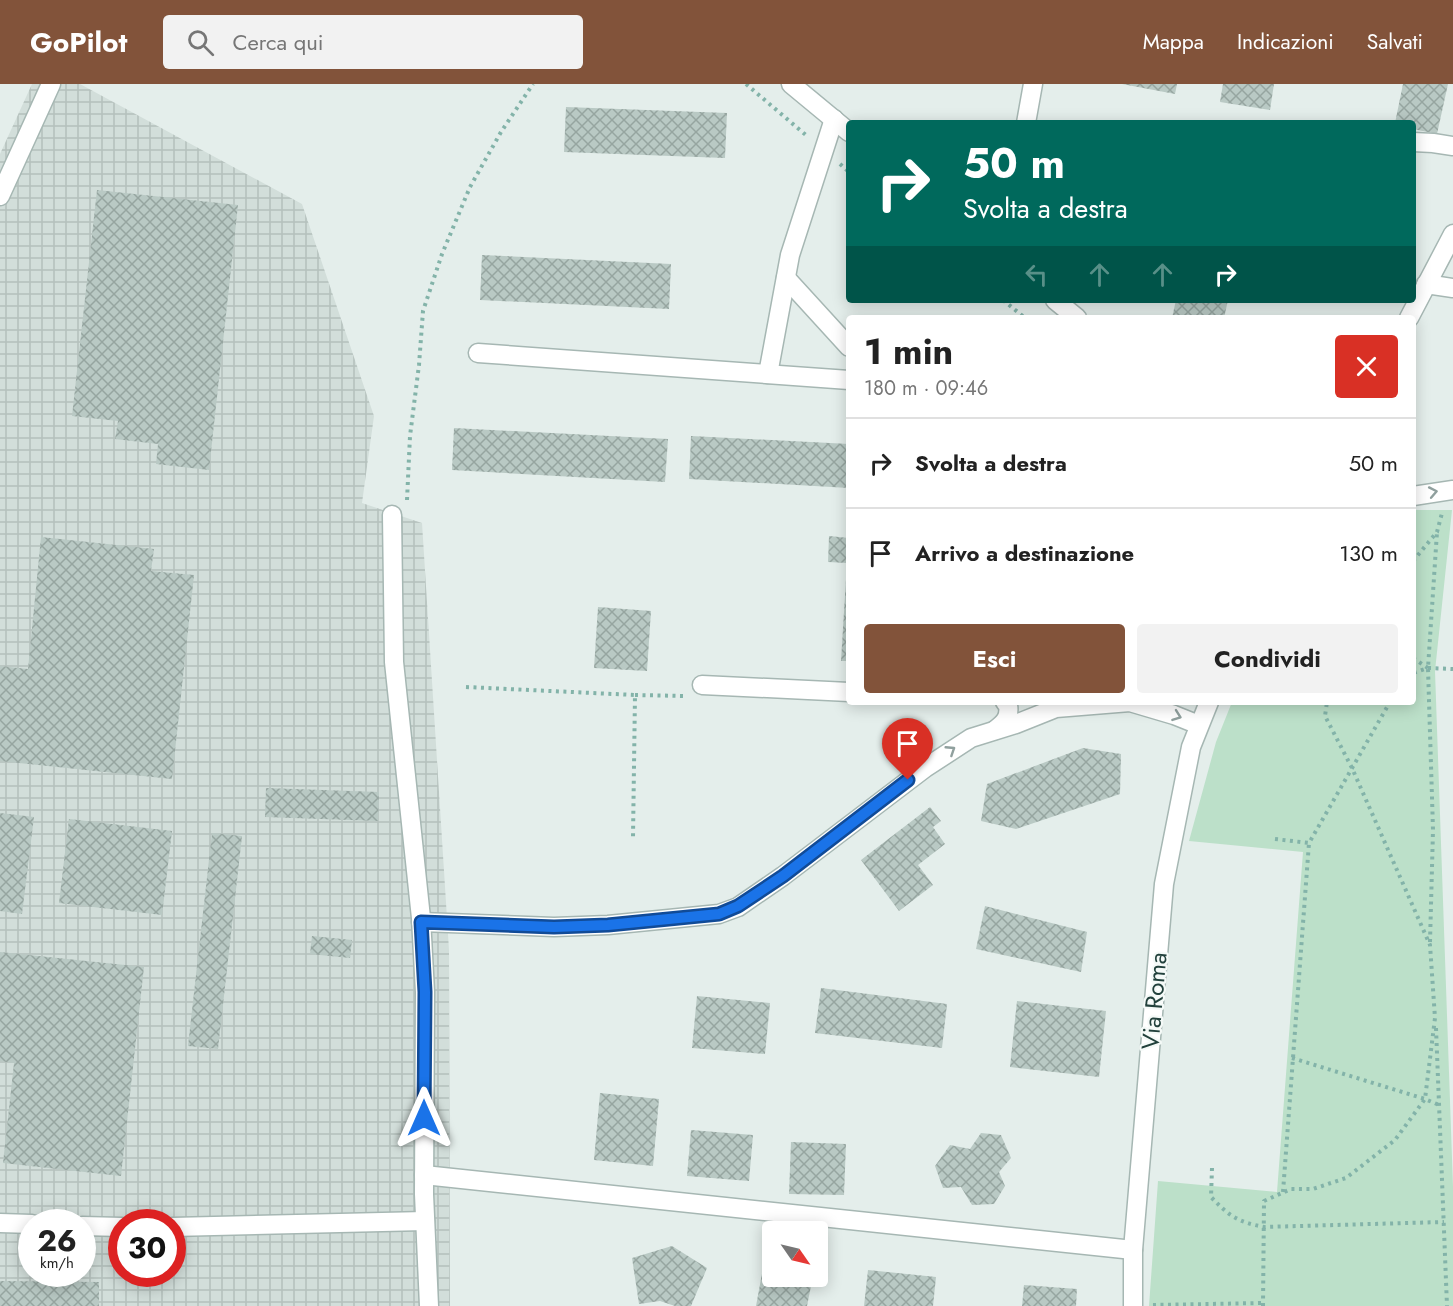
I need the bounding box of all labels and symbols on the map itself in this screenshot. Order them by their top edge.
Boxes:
one-way arrow [1428,486,1438,499]
one-way arrow [1171,709,1182,722]
pin [882,718,933,780]
one-way arrow [945,747,956,758]
street label: Via Roma [1132,951,1176,1051]
position arrow [392,1086,456,1150]
speed limit sign: 30 [108,1209,186,1287]
north arrow [762,1221,828,1287]

